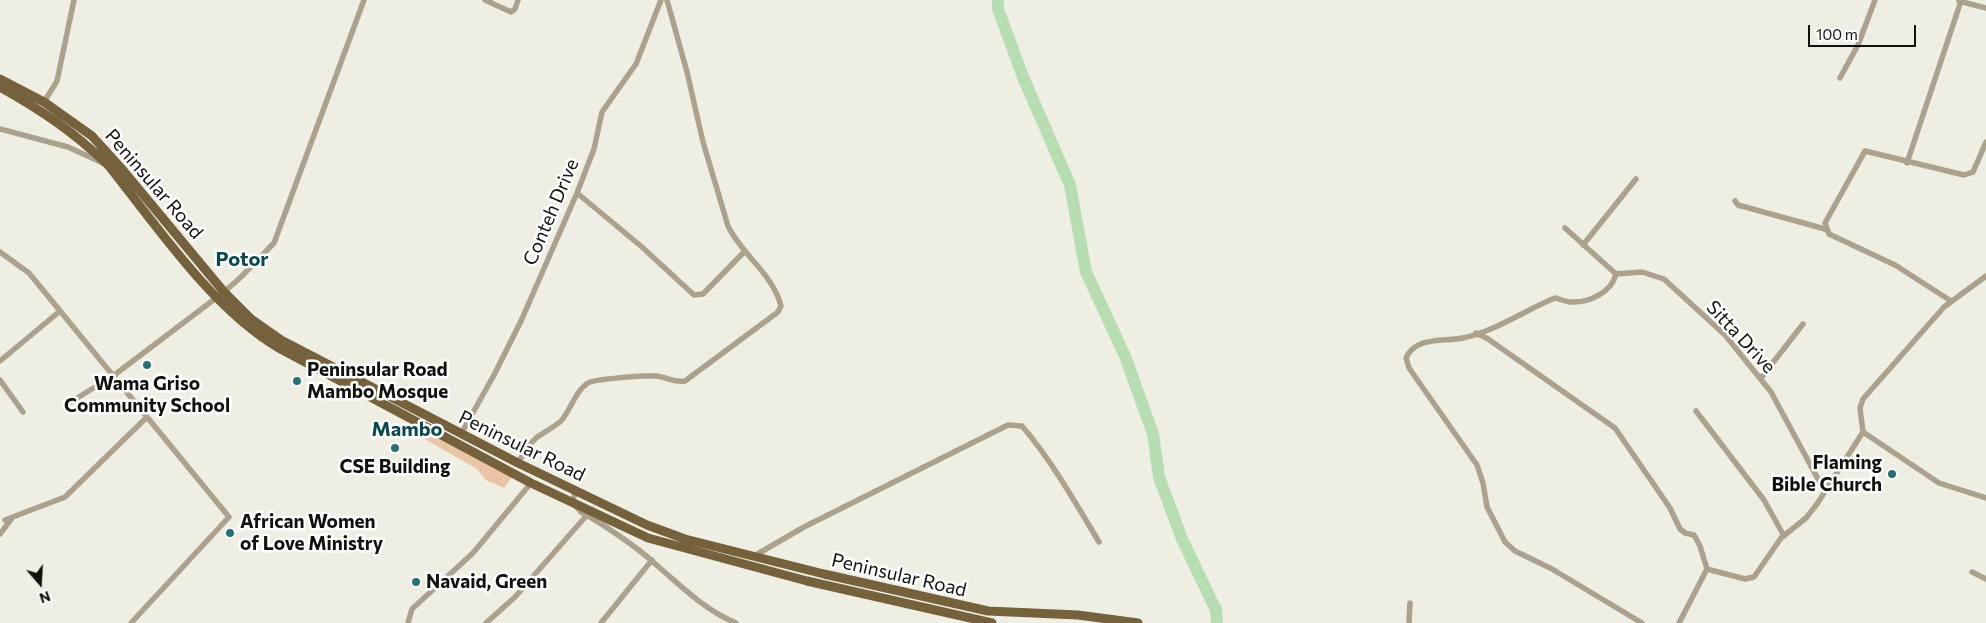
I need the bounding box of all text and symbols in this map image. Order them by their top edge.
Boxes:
scale bar [1811,15,1918,47]
text: 100 m [1816,25,1858,43]
street label: Peninsular Road [100,124,208,244]
street label: Conteh Drive [518,155,584,269]
district label: Potor [215,247,269,271]
street label: Sitta Drive [1702,296,1780,378]
marker: Wama Griso Community School [141,359,153,371]
place label: Peninsular Road Mambo Mosque [307,359,448,403]
place label: Wama Griso Community School [64,373,230,417]
marker: Peninsular Road Mambo Mosque [291,375,303,387]
street label: Peninsular Road [455,406,589,486]
district label: Mambo [372,417,442,441]
marker: CSE Building [389,442,401,454]
place label: Flaming Bible Church [1771,452,1882,496]
place label: CSE Building [339,456,451,478]
marker: Flaming Bible Church [1886,468,1898,480]
place label: African Women of Love Ministry [240,511,383,555]
marker: African Women of Love Ministry [224,527,236,539]
street label: Peninsular Road [829,548,969,602]
north arrow [15,558,65,608]
place label: Navaid, Green [426,571,547,593]
marker: Navaid, Green [410,576,422,588]
text: N [37,588,53,607]

